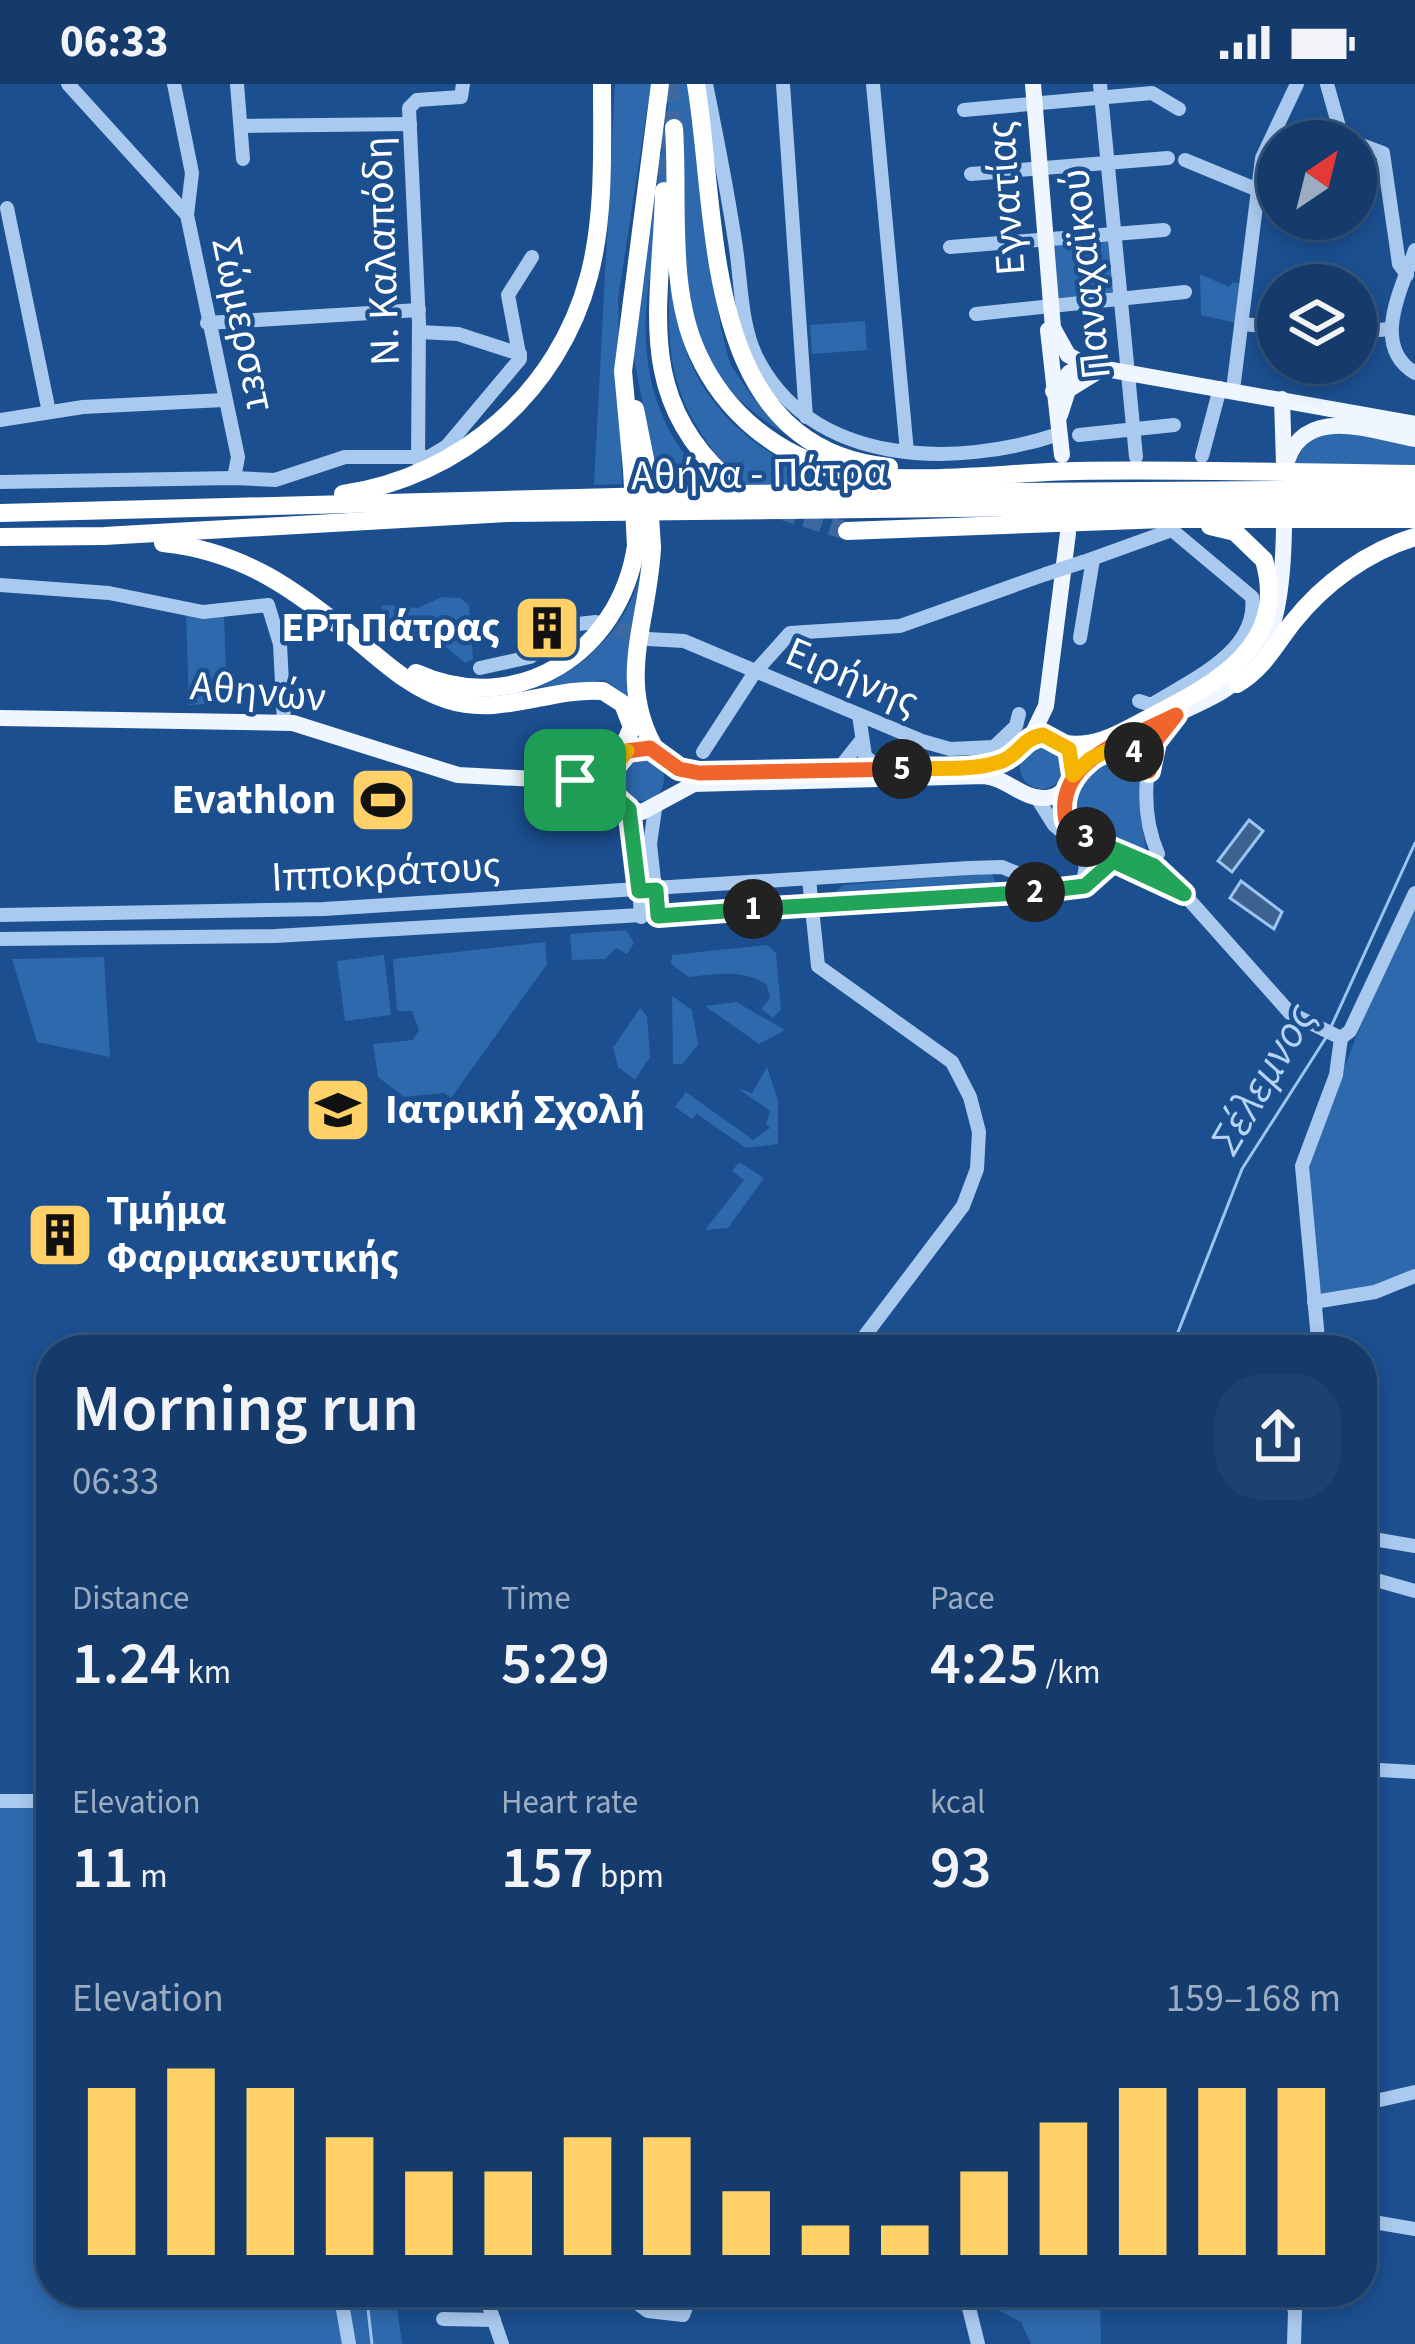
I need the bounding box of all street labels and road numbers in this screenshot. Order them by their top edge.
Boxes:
street label: Εγνατίας [971,119,1041,277]
street label: Ν. Καλαπόδη [348,135,416,367]
street label: Παναχαϊκού [1045,166,1127,382]
street label: Σώμερσετ [195,231,291,417]
street label: Αθήνα - Πάτρα [630,442,888,506]
street label: Ειρήνης [776,622,928,732]
street label: Αθηνών [188,656,328,728]
street label: Ιπποκράτους [270,836,502,908]

